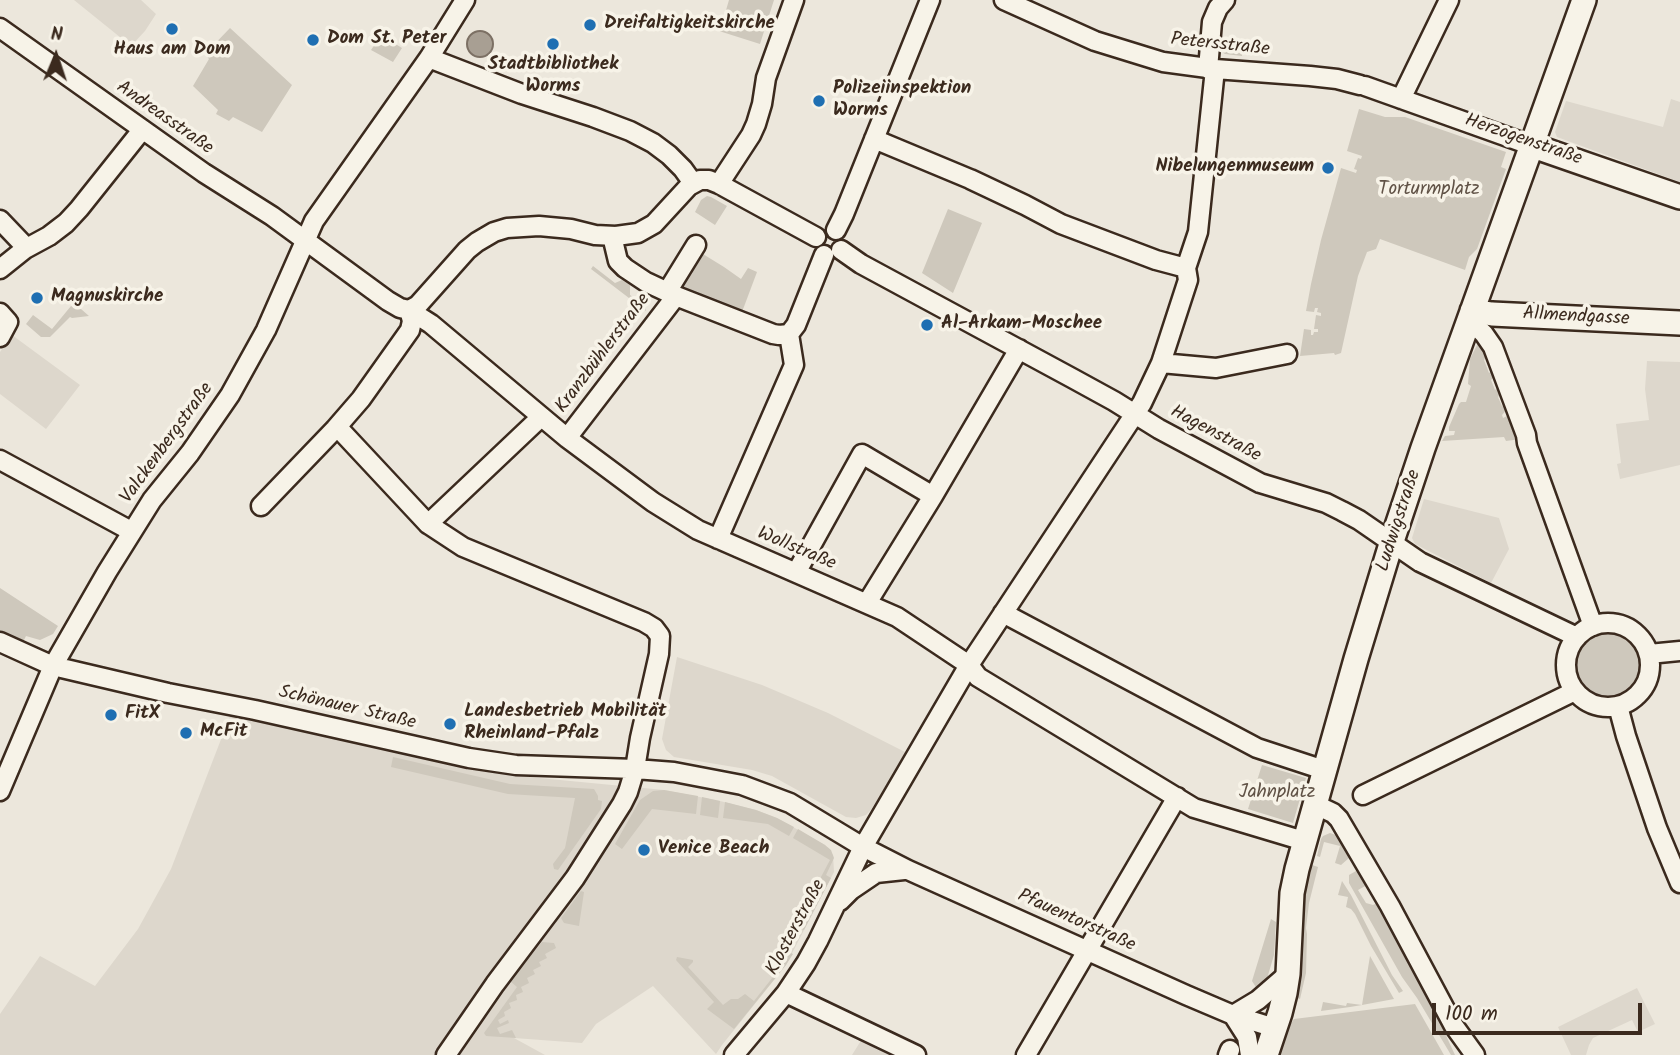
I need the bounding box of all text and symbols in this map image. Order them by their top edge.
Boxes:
place label: Dreifaltigkeitskirche [604,14,775,36]
marker: Dreifaltigkeitskirche [582,17,598,33]
text: N [50,20,63,50]
north arrow [21,21,91,91]
marker: Haus am Dom [164,21,180,37]
place label: Dom St. Peter [327,29,446,51]
street label: Petersstraße [1169,29,1271,63]
marker: Dom St. Peter [305,32,321,48]
marker: Stadtbibliothek Worms [545,36,561,52]
place label: Haus am Dom [114,40,230,62]
place label: Stadtbibliothek Worms [488,55,618,99]
street label: Andreasstraße [111,77,217,161]
place label: Polizeiinspektion Worms [833,79,971,123]
marker: Polizeiinspektion Worms [811,93,827,109]
street label: Herzogenstraße [1461,110,1585,172]
place label: Nibelungenmuseum [1156,157,1314,179]
marker: Nibelungenmuseum [1320,160,1336,176]
park label: Torturmplatz [1378,180,1480,202]
place label: Magnuskirche [51,287,163,309]
marker: Magnuskirche [29,290,45,306]
street label: Kranzbühlerstraße [552,290,656,418]
street label: Allmendgasse [1522,304,1630,332]
place label: Al-Arkam-Moschee [941,314,1102,336]
marker: Al-Arkam-Moschee [919,317,935,333]
street label: Valckenbergstraße [116,379,220,509]
street label: Hagenstraße [1166,402,1264,468]
street label: Ludwigstraße [1373,467,1427,575]
street label: Wollstraße [753,523,839,577]
street label: Schönauer Straße [276,682,418,736]
place label: Landesbetrieb Mobilität Rheinland-Pfalz [464,702,666,746]
place label: FitX [125,704,160,726]
marker: FitX [103,707,119,723]
marker: Landesbetrieb Mobilität Rheinland-Pfalz [442,716,458,732]
place label: McFit [200,722,247,744]
marker: McFit [178,725,194,741]
park label: Jahnplatz [1239,783,1315,805]
place label: Venice Beach [658,839,770,861]
marker: Venice Beach [636,842,652,858]
street label: Klosterstraße [762,876,832,980]
street label: Pfauentorstraße [1013,886,1139,958]
scale bar [1435,988,1645,1032]
text: 100 m [1445,998,1498,1031]

